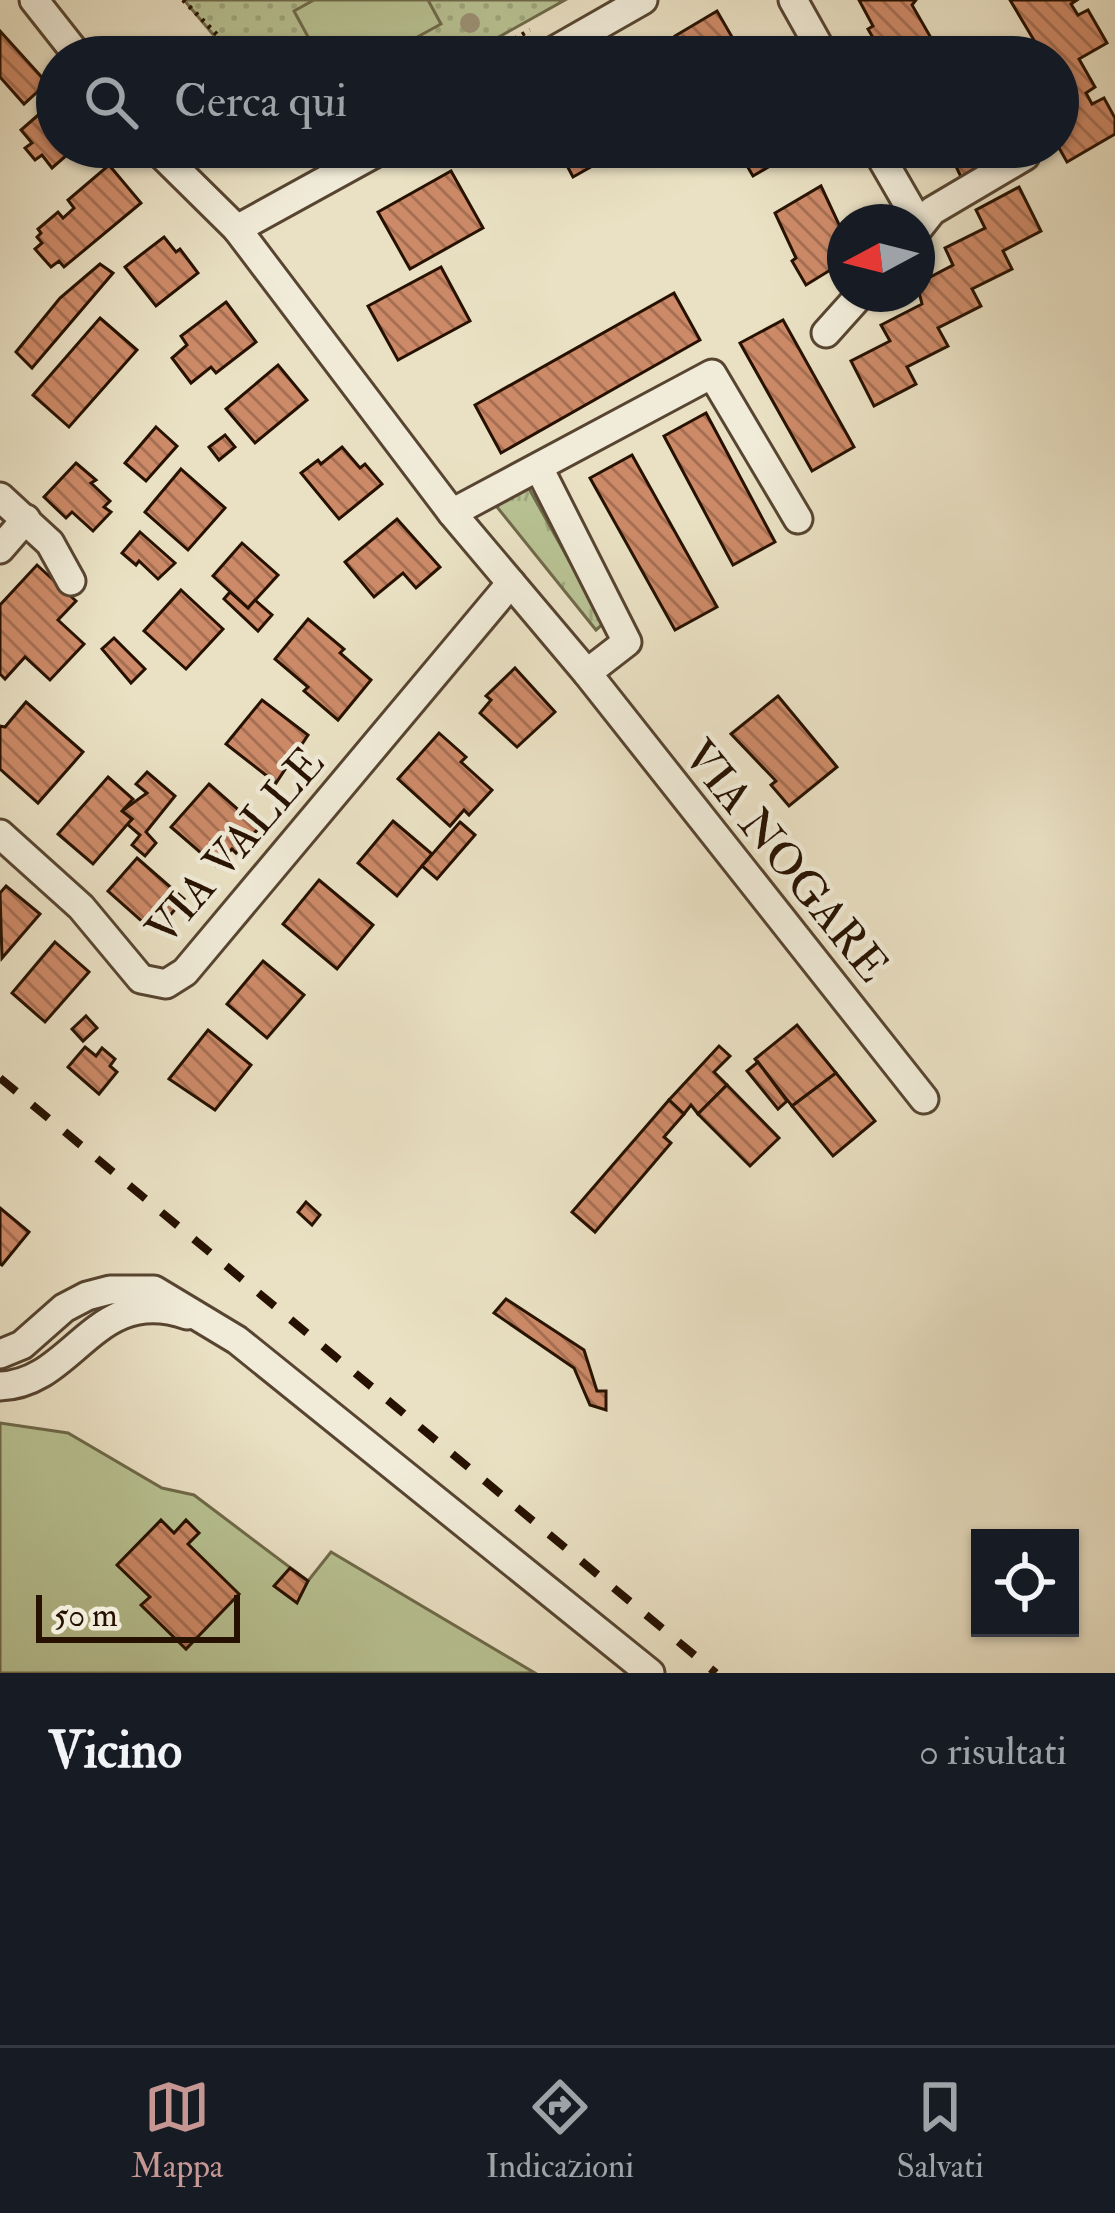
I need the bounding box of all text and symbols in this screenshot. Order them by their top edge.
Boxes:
search box [36,36,1079,168]
icon: search [78,69,144,135]
text: Cerca qui [174,74,347,130]
north arrow [827,204,935,312]
street label: VIA NOGARE [671,729,900,994]
street label: VIA VALLE [134,736,337,957]
map controls [971,1529,1079,1637]
button: locate [971,1529,1079,1637]
scale bar [36,1589,240,1642]
text: 50 m [54,1595,118,1636]
text: Vicino [48,1719,182,1783]
text: 0 risultati [919,1727,1067,1776]
tab: Mappa [131,2074,223,2187]
tab: Indicazioni [486,2074,634,2187]
tab: Salvati [896,2074,984,2187]

